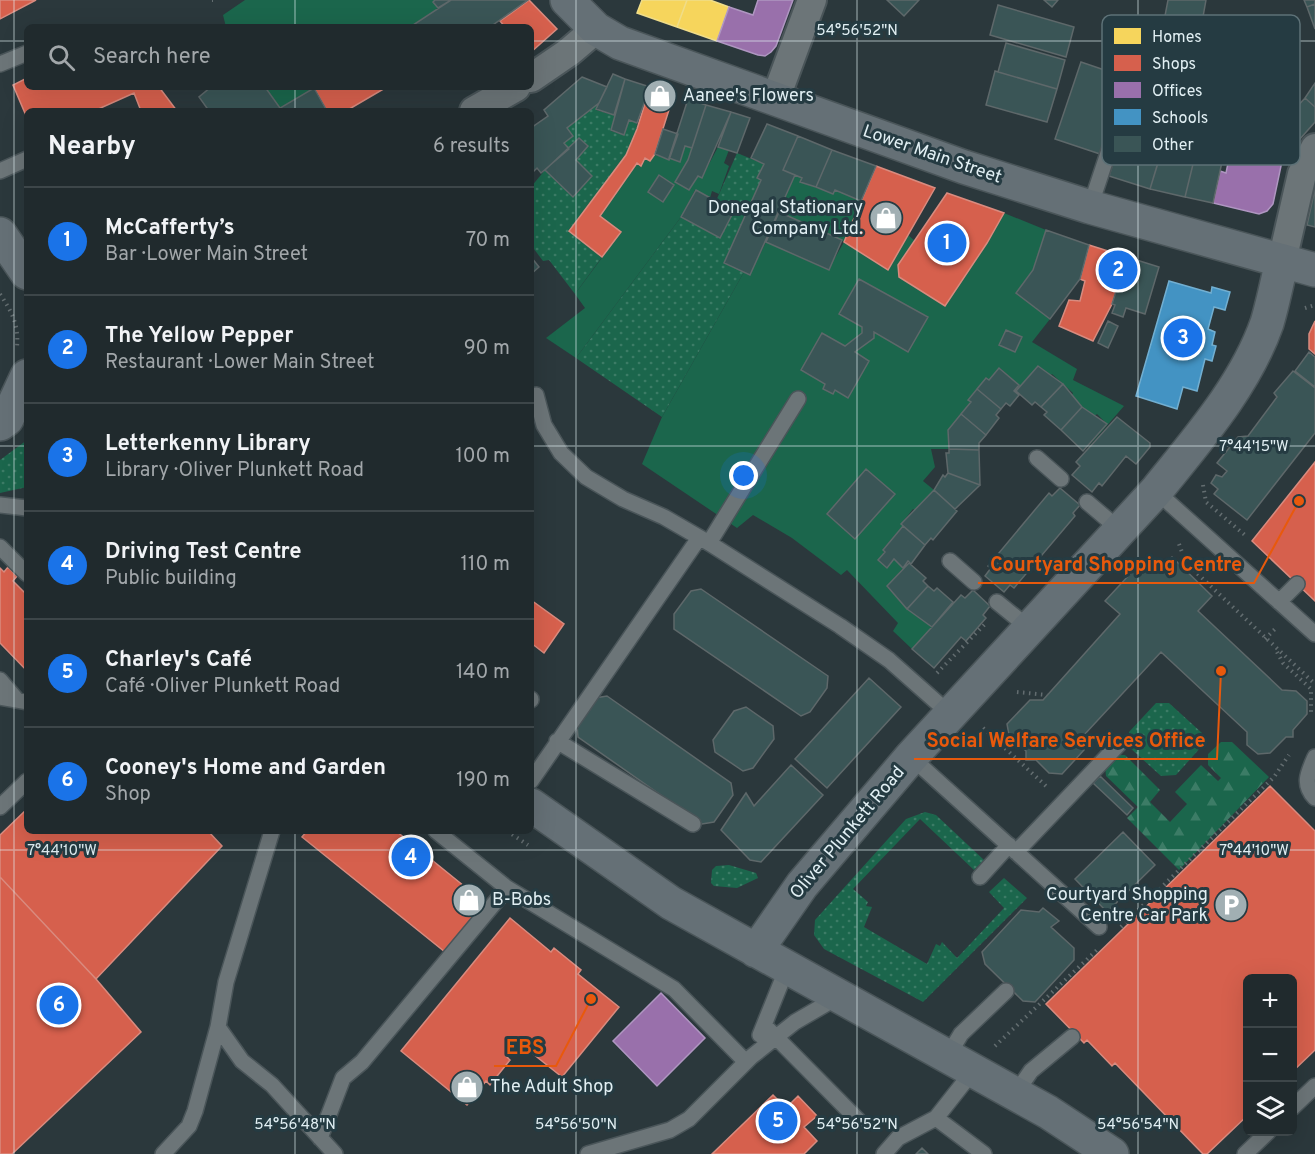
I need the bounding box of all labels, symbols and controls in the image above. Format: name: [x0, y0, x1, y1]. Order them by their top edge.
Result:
legend: [1102, 15, 1300, 165]
text: 54°56'52"N: [816, 22, 898, 41]
search box: [24, 24, 534, 90]
text: Homes: [1152, 28, 1202, 48]
icon: search: [45, 41, 78, 74]
text: Search here: [93, 44, 211, 71]
text: Shops: [1152, 55, 1196, 75]
shop icon: Aanee's Flowers: [642, 78, 678, 114]
text: Offices: [1152, 82, 1203, 102]
place label: Aanee's Flowers: [683, 85, 814, 108]
text: Schools: [1152, 109, 1208, 129]
street label: Lower Main Street: [859, 120, 1005, 190]
text: Nearby: [48, 131, 136, 164]
text: 6 results: [433, 134, 510, 160]
text: Other: [1152, 136, 1194, 156]
place label: Donegal Stationary Company Ltd.: [708, 197, 863, 241]
shop icon: Donegal Stationary Company Ltd.: [868, 200, 904, 236]
text: McCafferty’s: [105, 215, 235, 242]
pin: 1: [928, 220, 966, 266]
text: 1: [64, 228, 72, 254]
text: 70 m: [466, 228, 510, 254]
text: Bar · Lower Main Street: [105, 242, 308, 268]
pin: 2: [1098, 248, 1138, 292]
pin: 3: [1164, 316, 1202, 360]
text: The Yellow Pepper: [105, 323, 293, 350]
text: 2: [61, 336, 74, 362]
text: 90 m: [464, 336, 510, 362]
text: Restaurant · Lower Main Street: [105, 350, 375, 376]
text: Letterkenny Library: [105, 431, 311, 458]
text: 7°44'15"W: [1219, 438, 1289, 457]
text: 3: [62, 444, 74, 470]
text: 100 m: [455, 444, 510, 470]
text: Library · Oliver Plunkett Road: [105, 458, 364, 484]
your location: [729, 461, 758, 490]
text: Driving Test Centre: [105, 539, 301, 566]
callout: Courtyard Shopping Centre: [978, 545, 1254, 583]
text: 4: [61, 552, 74, 578]
text: 110 m: [461, 552, 510, 578]
text: Courtyard Shopping Centre: [990, 553, 1242, 579]
text: Public building: [105, 566, 237, 592]
text: Charley's Café: [105, 647, 252, 674]
text: 5: [61, 660, 74, 686]
text: 140 m: [456, 660, 510, 686]
text: Café · Oliver Plunkett Road: [105, 674, 340, 700]
callout: Social Welfare Services Office: [914, 721, 1217, 759]
text: Social Welfare Services Office: [926, 729, 1206, 755]
text: Cooney's Home and Garden: [105, 755, 386, 782]
street label: Oliver Plunkett Road: [786, 762, 910, 904]
text: 6: [61, 768, 74, 794]
text: 190 m: [456, 768, 510, 794]
text: Shop: [105, 782, 151, 808]
pin: 4: [392, 834, 430, 880]
text: 7°44'10"W: [27, 842, 97, 861]
text: 7°44'10"W: [1219, 842, 1289, 861]
shop icon: B-Bobs: [451, 882, 487, 918]
place label: Courtyard Shopping Centre Car Park: [1046, 884, 1208, 928]
parking icon: Courtyard Shopping Centre Car Park: [1213, 887, 1249, 923]
place label: B-Bobs: [492, 889, 551, 912]
map controls: [1243, 974, 1297, 1136]
button: +: [1243, 974, 1297, 1028]
pin: 6: [40, 982, 78, 1028]
callout: EBS: [494, 1028, 556, 1066]
button: −: [1243, 1028, 1297, 1082]
text: EBS: [506, 1036, 544, 1062]
shop icon: The Adult Shop: [449, 1069, 485, 1105]
place label: The Adult Shop: [490, 1076, 613, 1099]
button: layers: [1243, 1082, 1297, 1136]
pin: 5: [758, 1098, 798, 1144]
text: 54°56'48"N: [254, 1116, 336, 1135]
text: 54°56'50"N: [535, 1116, 617, 1135]
text: 54°56'52"N: [816, 1116, 898, 1135]
text: 54°56'54"N: [1097, 1116, 1179, 1135]

